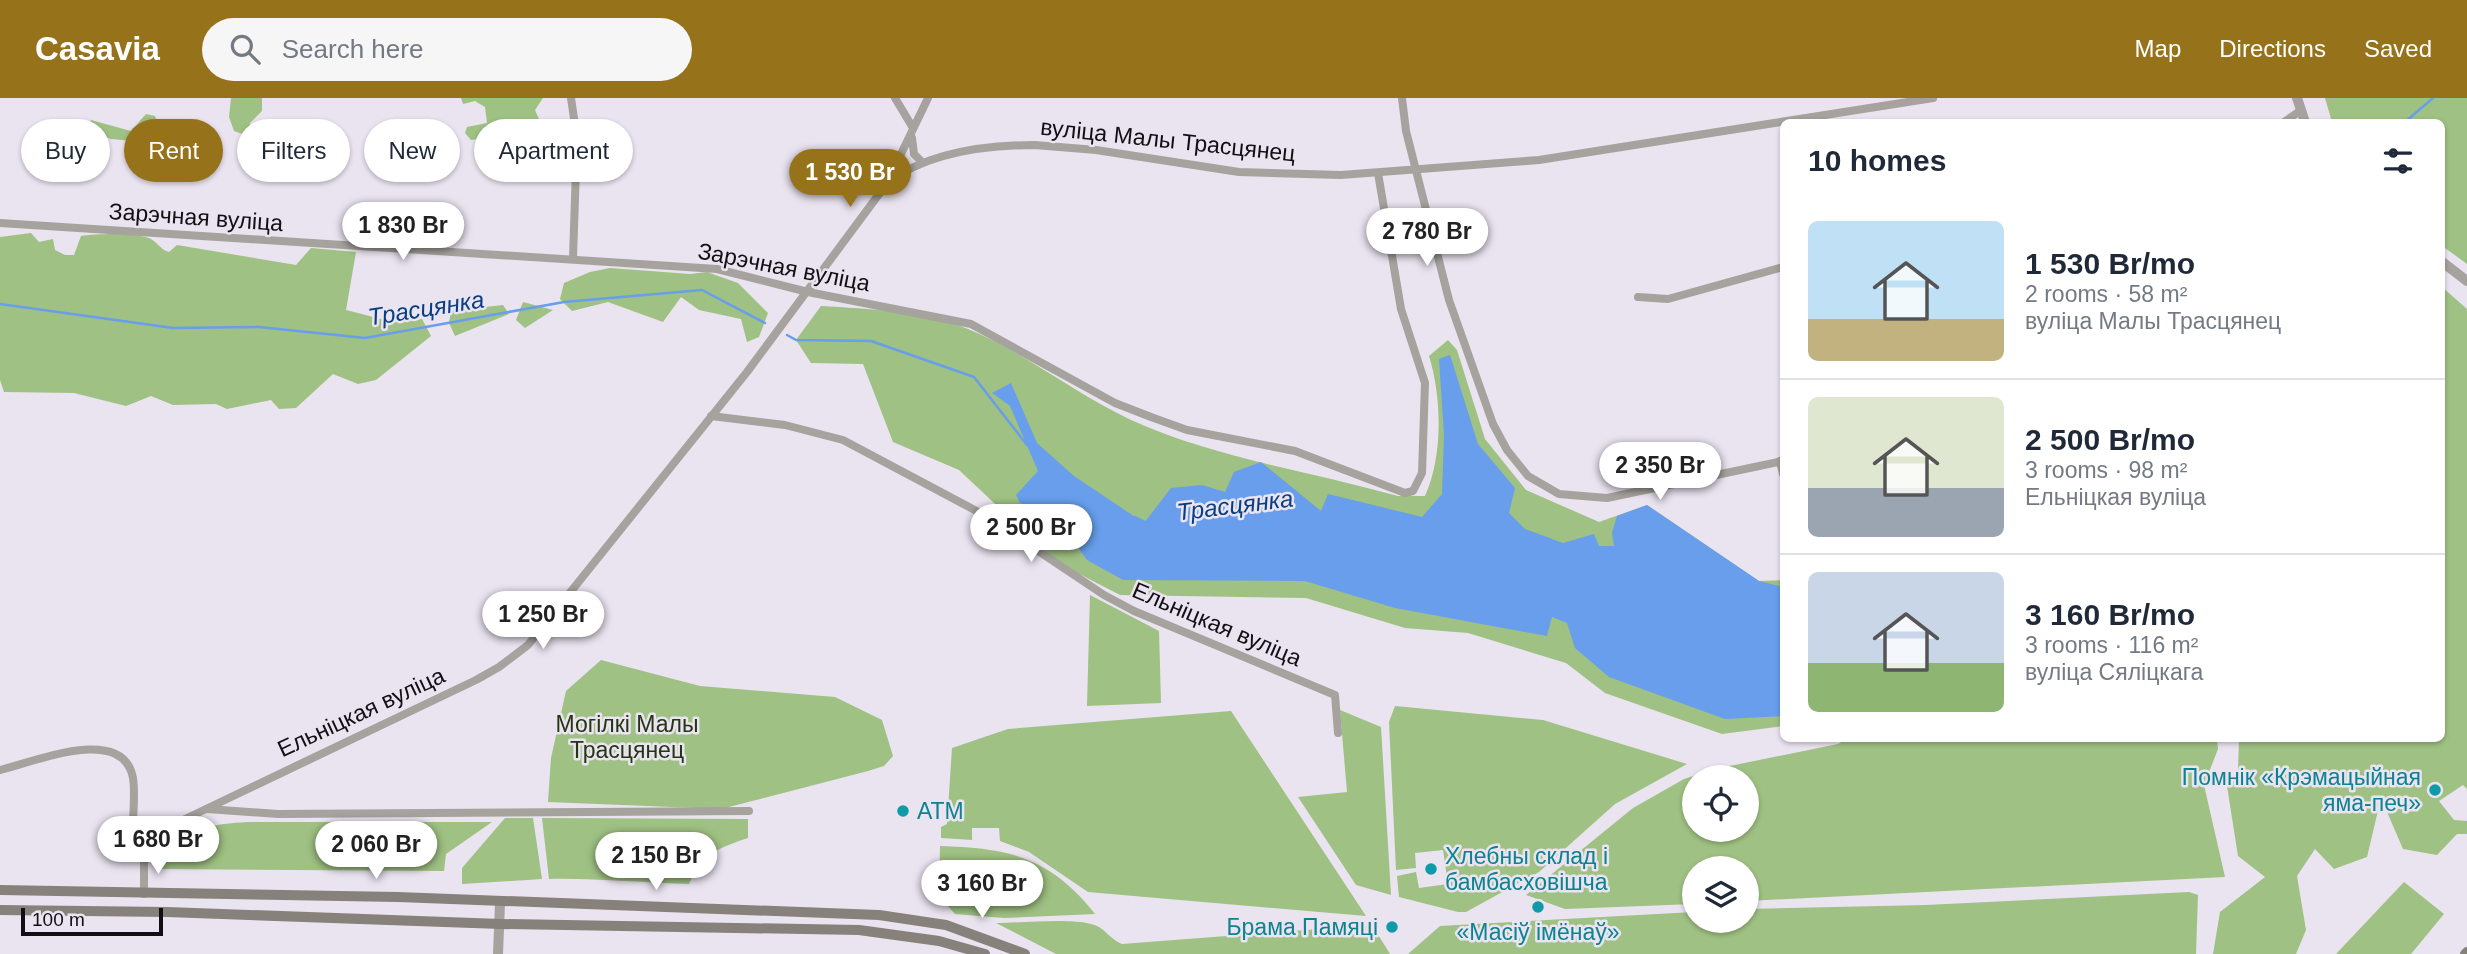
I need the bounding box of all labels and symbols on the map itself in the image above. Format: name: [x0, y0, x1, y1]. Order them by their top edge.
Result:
street label: вуліца Малы Трасцянец: [1039, 114, 1297, 166]
pin: 1 530 Br: [778, 150, 922, 209]
street label: Зарэчная вуліца: [108, 198, 284, 236]
pin: 1 830 Br: [331, 202, 475, 262]
pin: 2 780 Br: [1355, 208, 1499, 268]
street label: Зарэчная вуліца: [696, 238, 872, 296]
water label: Трасцянка: [366, 286, 486, 330]
pin: 2 350 Br: [1588, 442, 1732, 502]
water label: Трасцянка: [1175, 484, 1295, 526]
pin: 2 500 Br: [959, 504, 1103, 564]
street label: Ельніцкая вуліца: [1129, 577, 1306, 671]
pin: 1 250 Br: [471, 592, 615, 651]
street label: Ельніцкая вуліца: [273, 662, 449, 762]
park label: Могілкі Малы Трасцянец: [556, 711, 698, 763]
place label: Помнік «Крэмацыйная яма-печ»: [2182, 764, 2421, 816]
marker: Помнік «Крэмацыйная яма-печ»: [2427, 782, 2443, 798]
place label: АТМ: [917, 798, 964, 824]
marker: АТМ: [895, 803, 911, 819]
pin: 1 680 Br: [86, 816, 230, 876]
pin: 2 060 Br: [304, 822, 448, 881]
pin: 2 150 Br: [584, 832, 728, 892]
place label: Хлебны склад і бамбасховішча: [1445, 843, 1608, 895]
pin: 3 160 Br: [910, 860, 1054, 920]
marker: Хлебны склад і бамбасховішча: [1423, 861, 1439, 877]
marker: «Масіў імёнаў»: [1530, 899, 1546, 915]
scale bar: [21, 905, 163, 937]
place label: Брама Памяці: [1226, 914, 1378, 940]
marker: Брама Памяці: [1384, 919, 1400, 935]
place label: «Масіў імёнаў»: [1457, 919, 1620, 945]

